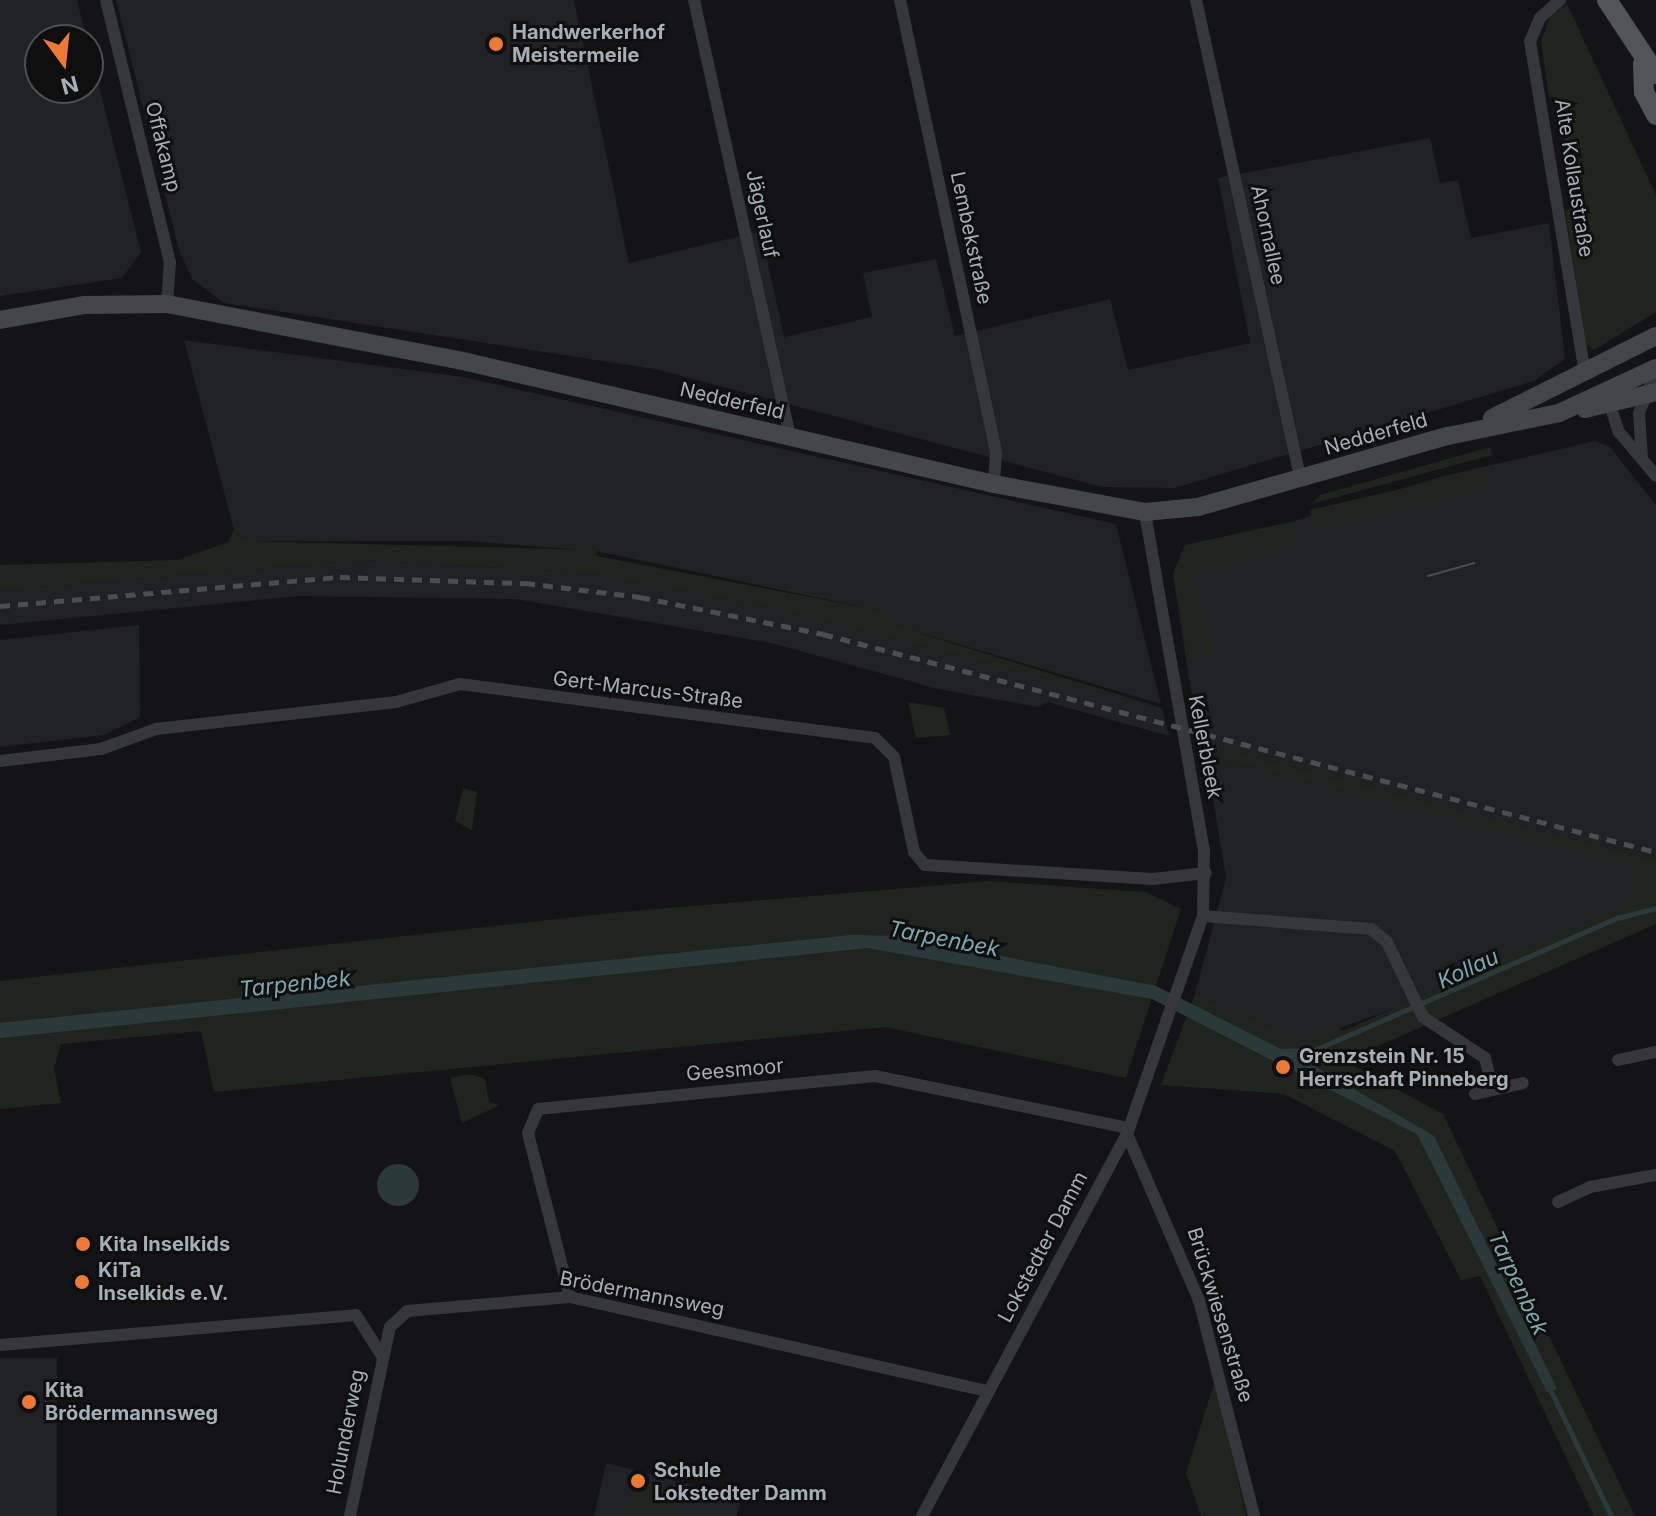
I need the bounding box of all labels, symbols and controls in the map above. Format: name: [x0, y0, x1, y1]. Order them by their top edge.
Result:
place label: Handwerkerhof Meistermeile: [512, 20, 665, 67]
north arrow: [24, 24, 104, 104]
marker: Handwerkerhof Meistermeile: [487, 35, 505, 53]
text: N: [58, 71, 81, 100]
street label: Alte Kollaustraße: [1550, 97, 1598, 259]
street label: Offakamp: [140, 99, 186, 195]
street label: Jägerlauf: [741, 168, 783, 260]
street label: Lembekstraße: [945, 169, 997, 307]
street label: Ahornallee: [1246, 183, 1290, 287]
street label: Nedderfeld: [678, 377, 786, 425]
street label: Nedderfeld: [1322, 408, 1430, 460]
street label: Gert-Marcus-Straße: [552, 666, 744, 714]
street label: Kellerbleek: [1183, 693, 1227, 801]
water label: Tarpenbek: [886, 915, 1002, 963]
water label: Kollau: [1433, 943, 1503, 995]
water label: Tarpenbek: [238, 965, 352, 1003]
place label: Grenzstein Nr. 15 Herrschaft Pinneberg: [1299, 1044, 1509, 1091]
street label: Geesmoor: [685, 1054, 785, 1086]
marker: Grenzstein Nr. 15 Herrschaft Pinneberg: [1274, 1058, 1292, 1076]
street label: Lokstedter Damm: [993, 1168, 1093, 1326]
street label: Brückwiesenstraße: [1182, 1225, 1258, 1405]
water label: Tarpenbek: [1482, 1227, 1554, 1339]
place label: Kita Inselkids: [99, 1232, 230, 1256]
marker: Kita Inselkids: [74, 1235, 92, 1253]
place label: KiTa Inselkids e.V.: [98, 1258, 228, 1305]
street label: Brödermannsweg: [558, 1266, 726, 1322]
marker: KiTa Inselkids e.V.: [73, 1273, 91, 1291]
street label: Holunderweg: [322, 1367, 370, 1497]
place label: Kita Brödermannsweg: [45, 1378, 218, 1425]
marker: Kita Brödermannsweg: [20, 1393, 38, 1411]
place label: Schule Lokstedter Damm: [654, 1458, 827, 1505]
marker: Schule Lokstedter Damm: [629, 1472, 647, 1490]

